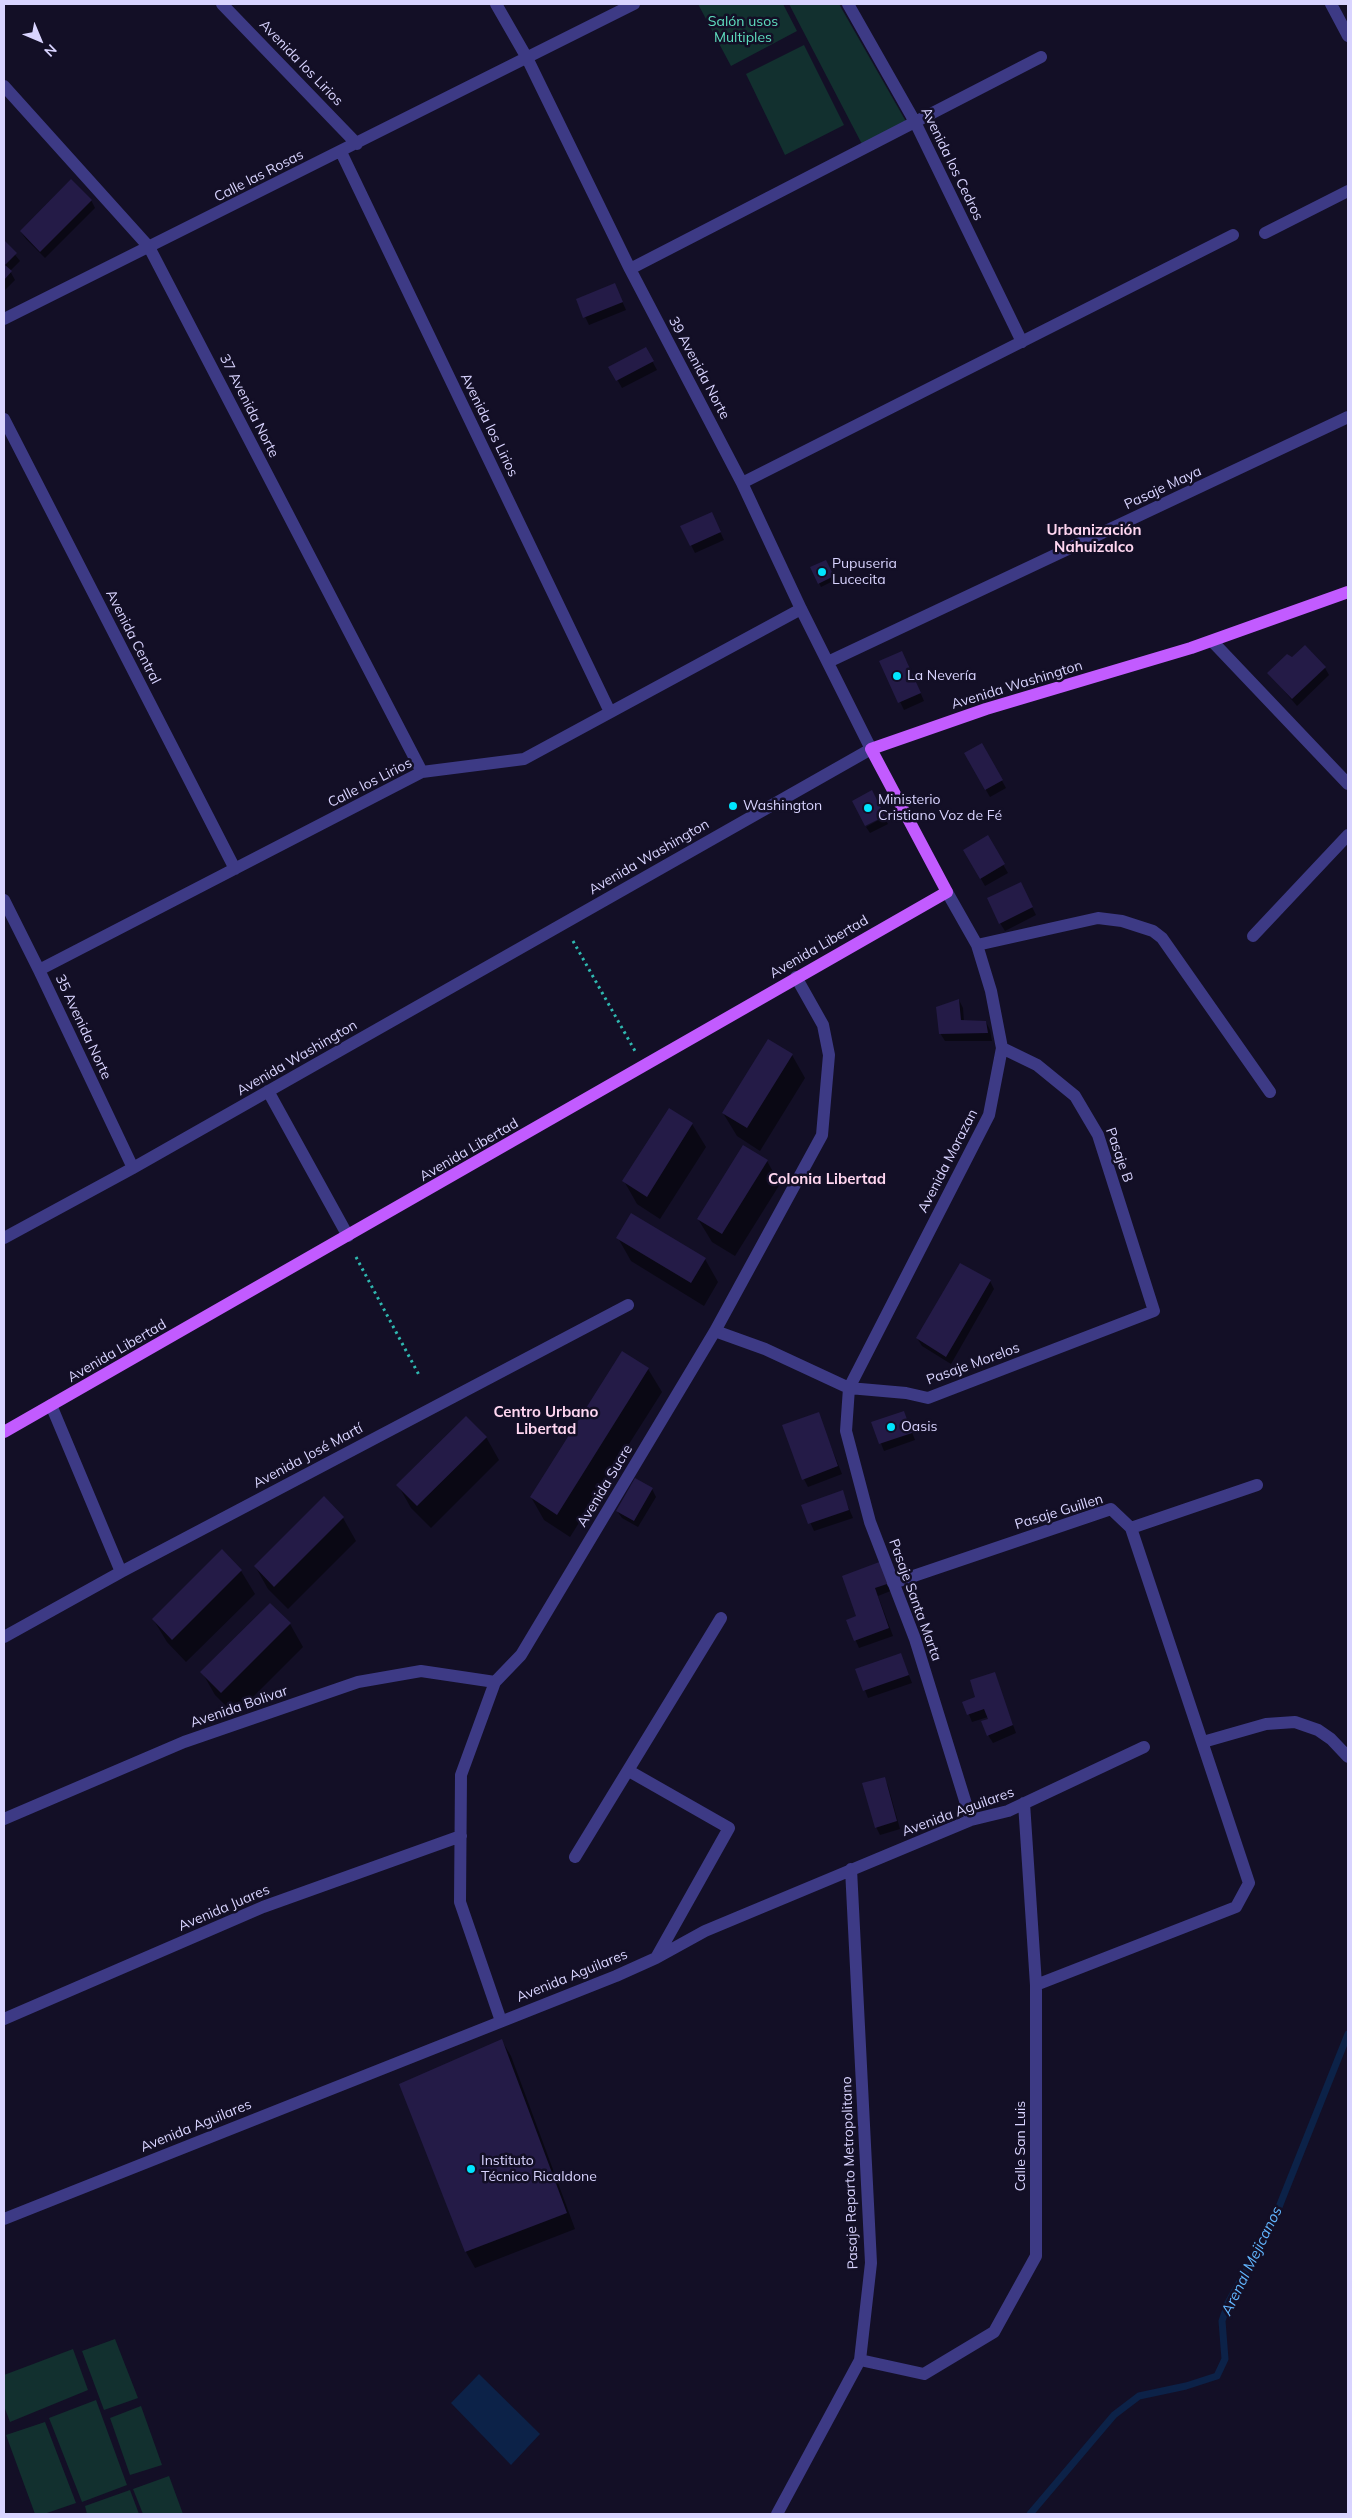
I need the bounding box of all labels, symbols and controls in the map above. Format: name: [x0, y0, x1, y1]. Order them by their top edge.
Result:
park label: Salón usos Multiples: [708, 14, 778, 46]
north arrow: [15, 15, 65, 65]
street label: Avenida los Lirios: [256, 16, 346, 110]
text: N: [41, 40, 61, 61]
street label: Avenida los Cedros: [917, 105, 987, 223]
street label: Calle las Rosas: [212, 146, 306, 206]
street label: 39 Avenida Norte: [665, 314, 733, 422]
street label: 37 Avenida Norte: [216, 352, 282, 460]
street label: Avenida los Lirios: [457, 370, 521, 480]
street label: Pasaje Maya: [1122, 463, 1204, 513]
district label: Urbanización Nahuizalco: [1046, 521, 1142, 556]
place label: Pupuseria Lucecita: [832, 556, 897, 588]
marker: Pupuseria Lucecita: [816, 566, 828, 578]
street label: Avenida Central: [102, 587, 164, 687]
street label: Avenida Washington: [949, 657, 1085, 713]
place label: La Nevería: [907, 668, 976, 684]
marker: La Nevería: [891, 670, 903, 682]
street label: Calle los Lirios: [325, 755, 415, 811]
place label: Ministerio Cristiano Voz de Fé: [878, 792, 1002, 824]
place label: Washington: [743, 798, 822, 814]
marker: Washington: [727, 800, 739, 812]
marker: Ministerio Cristiano Voz de Fé: [862, 802, 874, 814]
street label: Avenida Washington: [586, 816, 712, 898]
street label: Avenida Libertad: [767, 912, 871, 982]
street label: 35 Avenida Norte: [51, 972, 115, 1082]
street label: Avenida Washington: [234, 1017, 360, 1099]
street label: Avenida Morazan: [915, 1106, 981, 1216]
street label: Avenida Libertad: [417, 1115, 521, 1185]
street label: Pasaje B: [1102, 1125, 1136, 1185]
district label: Colonia Libertad: [768, 1170, 886, 1188]
street label: Avenida Libertad: [65, 1316, 169, 1386]
street label: Pasaje Morelos: [924, 1339, 1022, 1389]
district label: Centro Urbano Libertad: [494, 1403, 598, 1438]
place label: Oasis: [901, 1419, 937, 1435]
street label: Avenida José Martí: [250, 1420, 366, 1492]
marker: Oasis: [885, 1421, 897, 1433]
street label: Avenida Sucre: [574, 1442, 636, 1530]
street label: Pasaje Guillen: [1013, 1491, 1105, 1533]
street label: Pasaje Santa Marta: [885, 1537, 945, 1663]
street label: Avenida Bolivar: [188, 1682, 290, 1732]
street label: Avenida Aguilares: [900, 1784, 1016, 1840]
street label: Avenida Juares: [176, 1881, 272, 1935]
street label: Avenida Aguilares: [514, 1946, 630, 2006]
street label: Pasaje Reparto Metropolitano: [838, 2076, 862, 2270]
street label: Avenida Aguilares: [138, 2096, 254, 2156]
street label: Calle San Luis: [1013, 2101, 1029, 2191]
place label: Instituto Técnico Ricaldone: [481, 2153, 597, 2186]
marker: Instituto Técnico Ricaldone: [465, 2163, 477, 2175]
water label: Arenal Mejicanos: [1218, 2204, 1286, 2318]

